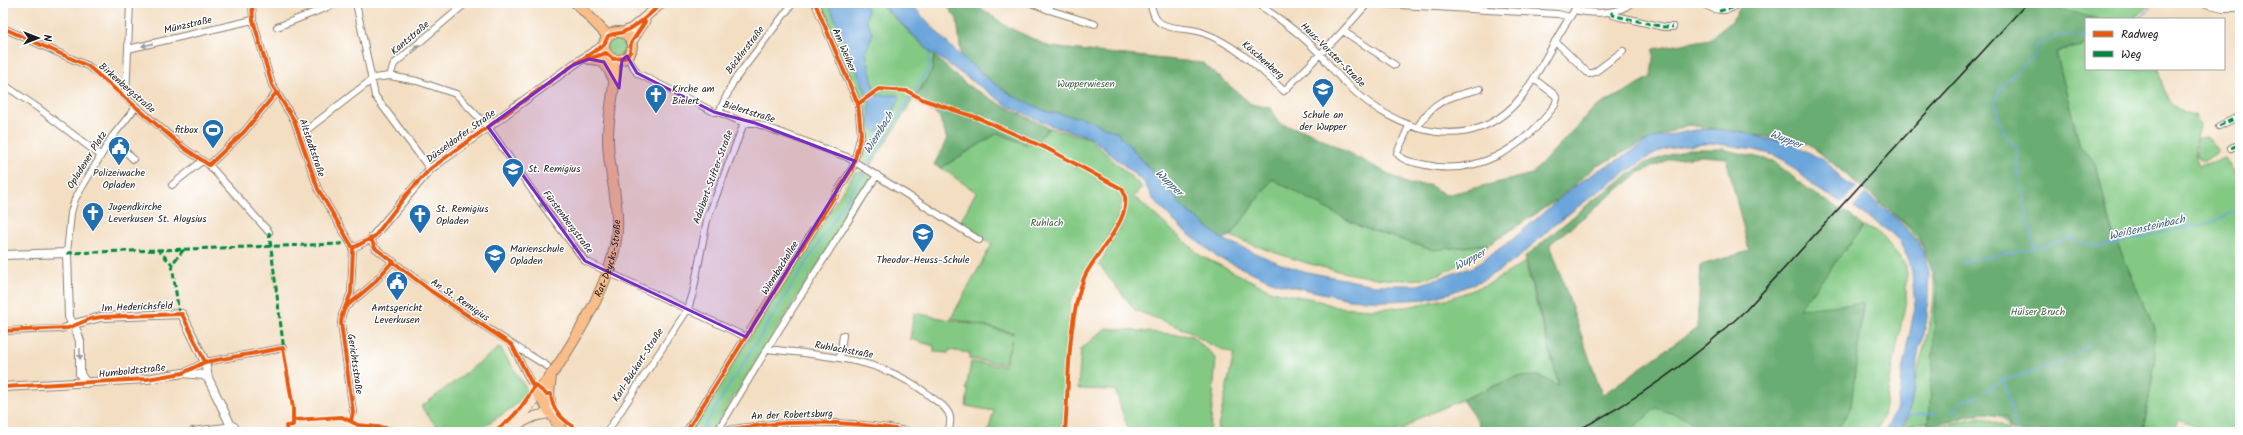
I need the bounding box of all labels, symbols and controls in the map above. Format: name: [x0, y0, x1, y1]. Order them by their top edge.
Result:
street label: Münzstraße: [162, 12, 214, 38]
street label: Kantstraße: [387, 17, 433, 59]
north arrow: [18, 18, 58, 58]
legend: [2085, 18, 2225, 70]
street label: Haus-Vorster-Straße: [1297, 19, 1370, 92]
street label: Böcklerstraße: [722, 22, 769, 77]
text: Radweg: [2121, 25, 2159, 44]
street label: Am Weiher: [828, 26, 861, 75]
text: N: [38, 35, 56, 42]
street label: Köschenberg: [1238, 37, 1288, 83]
one-way arrow: [140, 42, 153, 48]
one-way arrow: [410, 43, 420, 53]
text: Weg: [2121, 45, 2142, 64]
street label: Birkenbergstraße: [95, 59, 159, 118]
park label: Wupperwiesen: [1057, 76, 1115, 92]
school or university icon: Schule an der Wupper: [1310, 76, 1336, 109]
place label: Kirche am Bielert: [672, 81, 715, 109]
church icon: Kirche am Bielert: [643, 82, 669, 115]
street label: Bielertstraße: [721, 96, 778, 128]
street label: Düsseldorfer Straße: [423, 105, 500, 167]
place label: Schule an der Wupper: [1300, 107, 1347, 135]
water label: Wiembach: [859, 108, 900, 158]
sports icon: fitbox: [200, 117, 226, 150]
street label: Altstadtstraße: [295, 117, 330, 180]
place label: fitbox: [175, 122, 199, 138]
water label: Wupper: [1767, 125, 1807, 155]
street label: Opladener Platz: [63, 127, 111, 192]
street label: Adalbert-Stifter-Straße: [689, 127, 738, 226]
public building icon: Polizeiwache Opladen: [106, 134, 132, 167]
school or university icon: St. Remigius: [500, 156, 526, 189]
place label: St. Remigius: [528, 161, 581, 177]
place label: Polizeiwache Opladen: [93, 165, 145, 193]
water label: Wupper: [1151, 165, 1189, 203]
street label: Fürstenbergstraße: [539, 187, 597, 257]
place label: Jugendkirche Leverkusen St. Aloysius: [108, 199, 207, 227]
church icon: Jugendkirche Leverkusen St. Aloysius: [80, 200, 106, 233]
place label: St. Remigius Opladen: [436, 201, 489, 229]
one-way arrow: [539, 201, 547, 212]
church icon: St. Remigius Opladen: [407, 202, 433, 235]
water label: Weißensteinbach: [2107, 210, 2188, 245]
park label: Ruhlach: [1031, 215, 1063, 231]
street label: Rat-Deycks-Straße: [590, 219, 625, 300]
school or university icon: Theodor-Heuss-Schule: [910, 221, 936, 254]
street label: Wiembachallee: [757, 237, 803, 298]
place label: Marienschule Opladen: [510, 241, 564, 269]
school or university icon: Marienschule Opladen: [482, 242, 508, 275]
one-way arrow: [570, 243, 579, 254]
water label: Wupper: [1451, 243, 1491, 276]
place label: Theodor-Heuss-Schule: [876, 252, 970, 268]
public building icon: Amtsgericht Leverkusen: [384, 269, 410, 302]
street label: An St. Remigius: [427, 274, 493, 326]
street label: Im Hederichsfeld: [101, 298, 174, 316]
place label: Amtsgericht Leverkusen: [372, 300, 423, 328]
park label: Hülser Bruch: [2011, 304, 2065, 320]
street label: Karl-Bückart-Straße: [608, 324, 668, 405]
street label: Gerichtsstraße: [343, 333, 367, 396]
street label: Ruhlachstraße: [813, 337, 875, 363]
one-way arrow: [77, 348, 83, 361]
street label: Humboldtstraße: [98, 359, 167, 382]
street label: An der Robertsburg: [751, 406, 833, 424]

